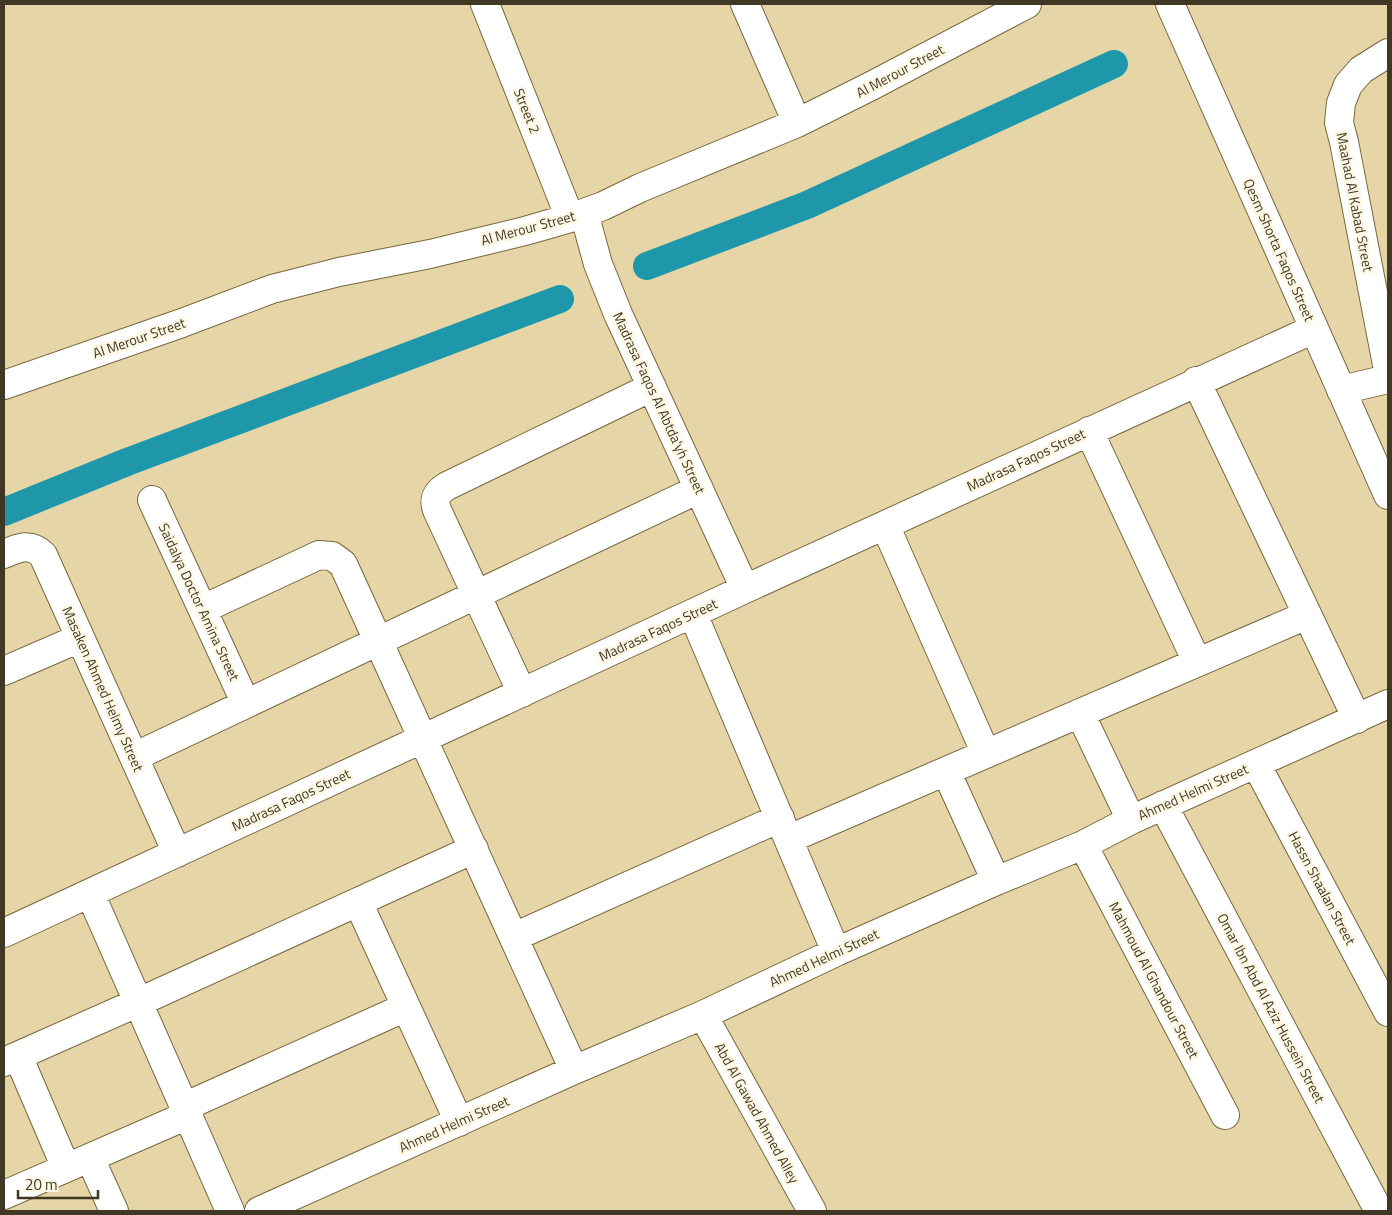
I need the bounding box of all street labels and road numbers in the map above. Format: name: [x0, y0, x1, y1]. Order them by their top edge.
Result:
street label: Al Merour Street: [852, 38, 948, 103]
street label: Street 2: [509, 85, 546, 137]
street label: Maahad Al Kabad Street: [1332, 130, 1379, 273]
street label: Qesm Shorta Faqos Street: [1238, 175, 1320, 325]
street label: Al Merour Street: [478, 205, 577, 250]
street label: Madrasa Faqos Al Abtda'yh Street: [608, 308, 711, 497]
street label: Al Merour Street: [90, 312, 188, 363]
street label: Madrasa Faqos Street: [963, 423, 1089, 496]
street label: Saidalya Doctor Amina Street: [154, 520, 245, 684]
street label: Madrasa Faqos Street: [595, 593, 721, 666]
street label: Masaken Ahmed Helmy Street: [57, 603, 149, 775]
street label: Ahmed Helmi Street: [1134, 758, 1251, 825]
street label: Madrasa Faqos Street: [228, 763, 354, 836]
street label: Hassn Shaalan Street: [1284, 827, 1361, 948]
street label: Mahmoud Al Ghandour Street: [1104, 898, 1205, 1062]
street label: Omar Ibn Abd Al Aziz Hussein Street: [1212, 909, 1331, 1106]
street label: Ahmed Helmi Street: [766, 923, 882, 992]
street label: Abd Al Gawad Ahmed Alley: [710, 1038, 805, 1187]
street label: Ahmed Helmi Street: [395, 1090, 512, 1157]

